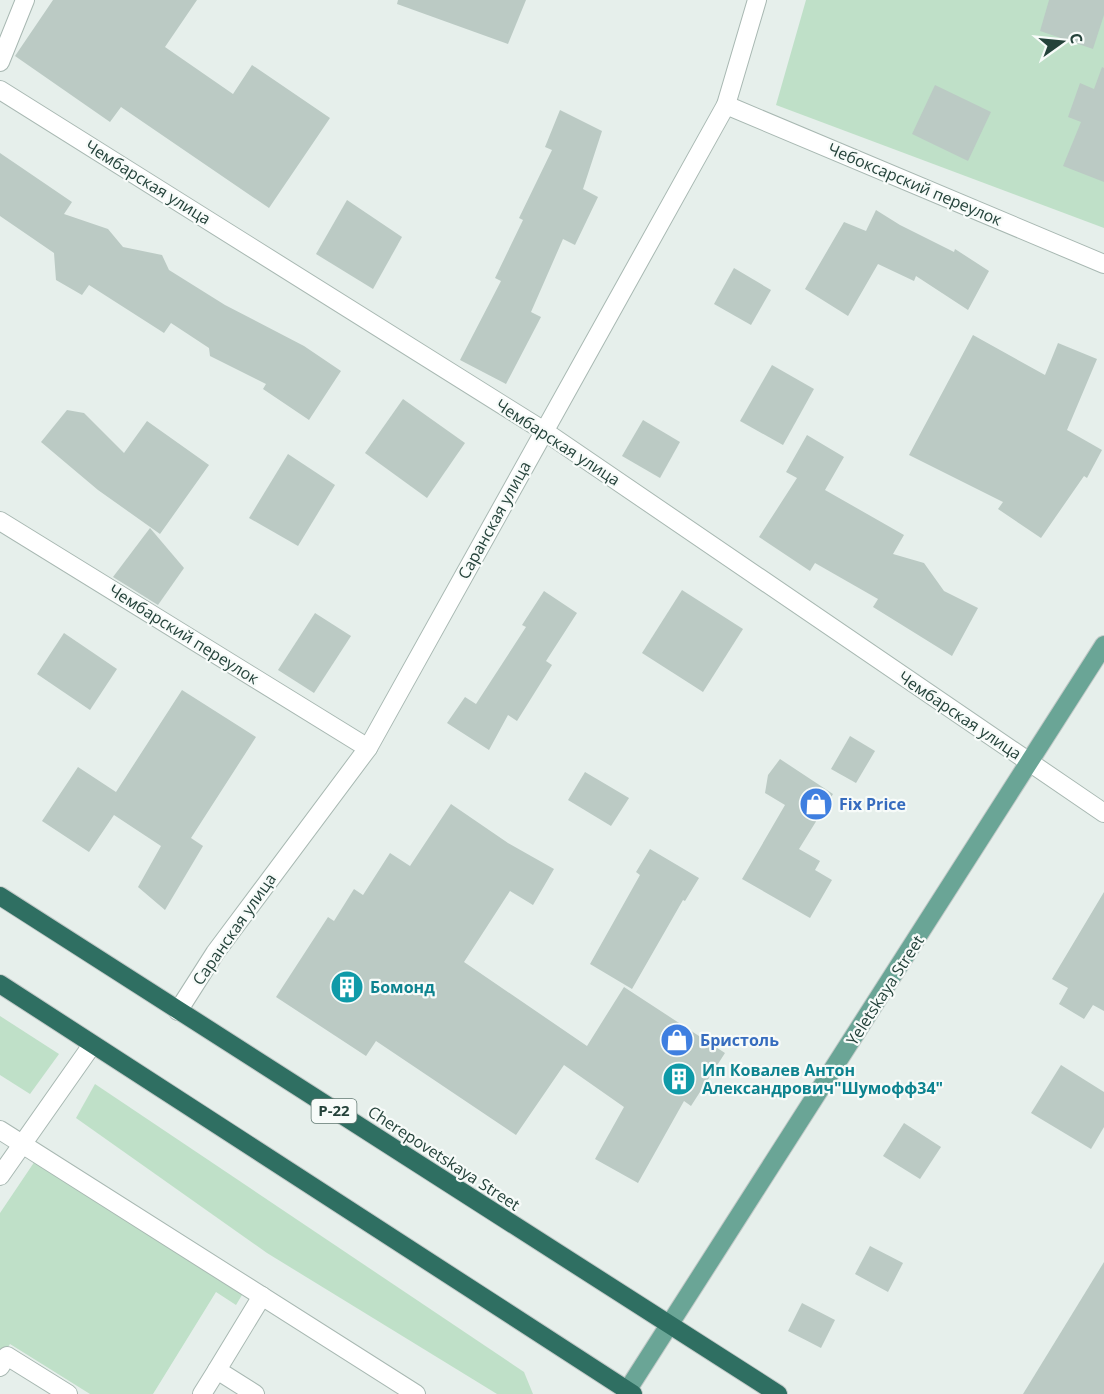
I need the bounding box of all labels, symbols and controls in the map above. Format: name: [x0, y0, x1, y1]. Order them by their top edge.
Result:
north arrow: [1032, 12, 1092, 72]
text: С: [1065, 30, 1088, 46]
street label: Чембарская улица: [81, 134, 215, 230]
street label: Чебоксарский переулок: [825, 137, 1006, 231]
street label: Чембарская улица: [492, 394, 624, 490]
street label: Саранская улица: [452, 457, 536, 583]
street label: Чембарский переулок: [105, 579, 264, 690]
street label: Чембарская улица: [894, 666, 1026, 764]
shop icon: Fix Price: [798, 786, 834, 822]
place label: Fix Price: [839, 793, 906, 815]
street label: Саранская улица: [187, 869, 281, 989]
street label: Yeletskaya Street: [841, 930, 929, 1049]
building icon: Бомонд: [329, 969, 365, 1005]
place label: Бомонд: [370, 976, 435, 998]
shop icon: Бристоль: [659, 1022, 695, 1058]
place label: Бристоль: [700, 1029, 779, 1051]
place label: Ип Ковалев Антон Александрович"Шумофф34": [702, 1059, 943, 1099]
building icon: Ип Ковалев Антон Александрович"Шумофф34": [661, 1061, 697, 1097]
road number: Р-22: [312, 1099, 356, 1123]
street label: Cherepovetskaya Street: [364, 1101, 525, 1216]

